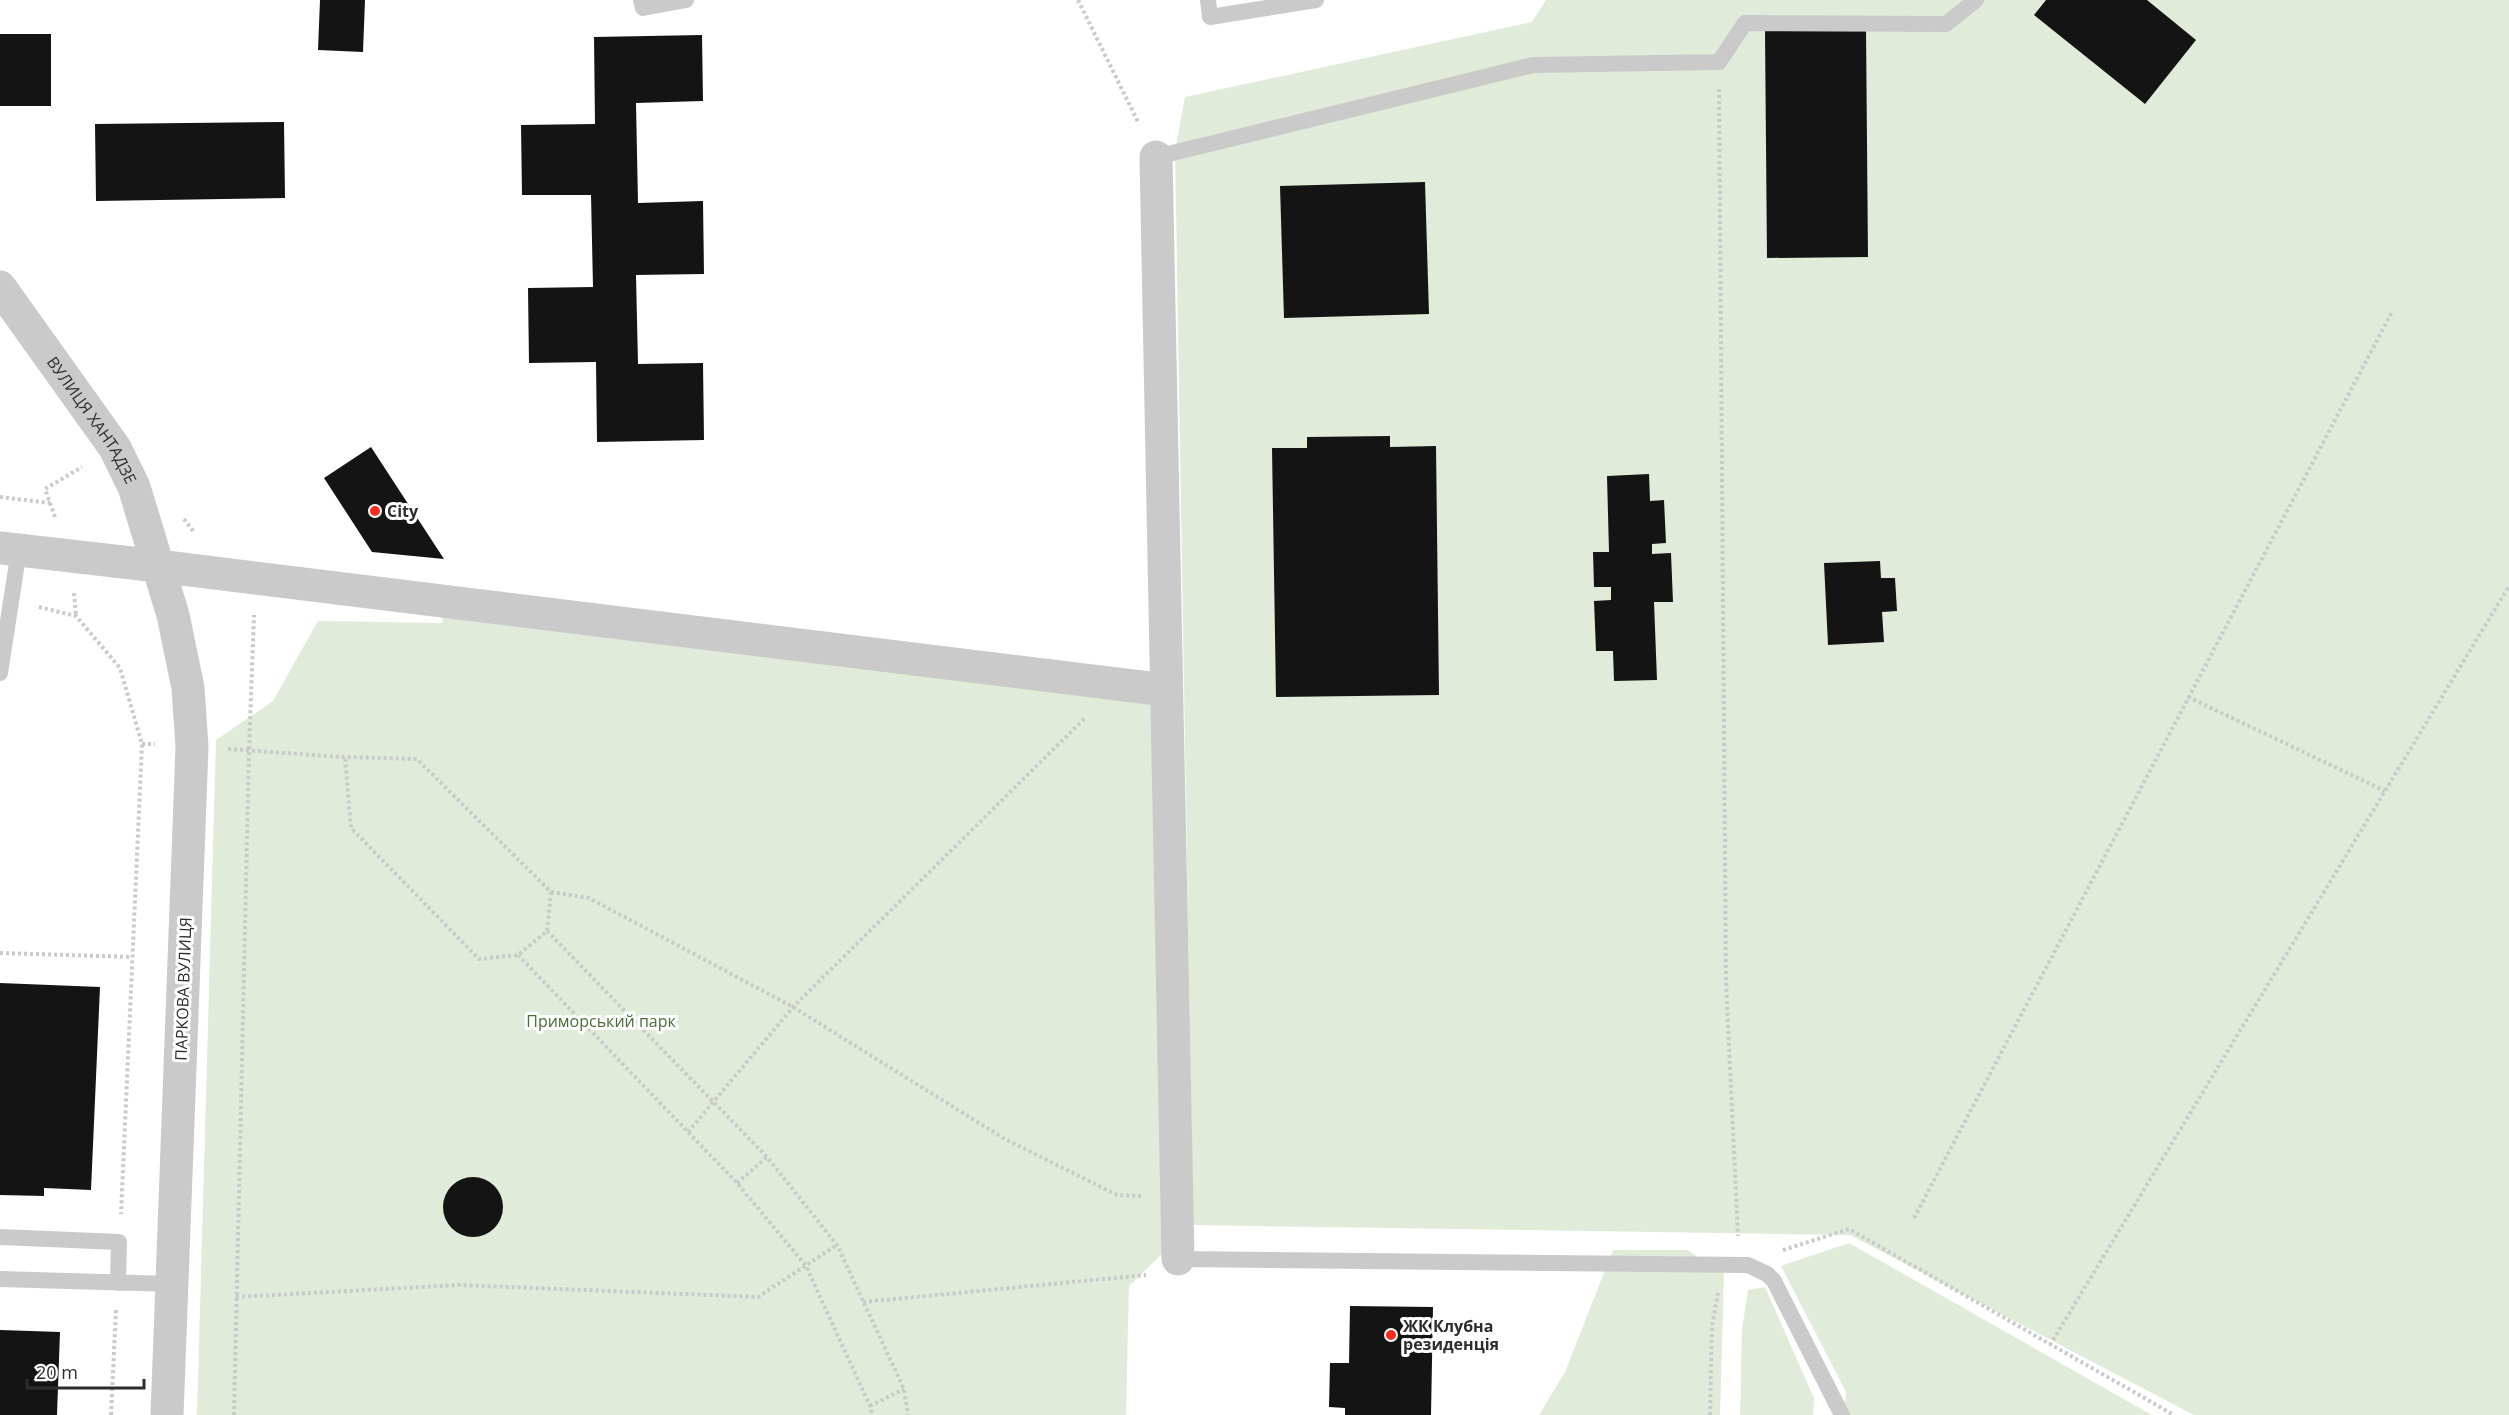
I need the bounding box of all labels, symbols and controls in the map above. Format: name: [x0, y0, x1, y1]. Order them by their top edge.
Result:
street label: ВУЛИЦЯ ХАНТАДЗЕ: [42, 352, 142, 488]
place label: City: [387, 500, 419, 522]
marker: City: [368, 504, 382, 518]
street label: ПАРКОВА ВУЛИЦЯ: [169, 917, 197, 1061]
park label: Приморський парк: [526, 1010, 676, 1032]
place label: ЖК Клубна резиденція: [1403, 1315, 1499, 1355]
marker: ЖК Клубна резиденція: [1384, 1328, 1398, 1342]
scale bar: [27, 1352, 144, 1390]
text: 20 m: [36, 1360, 78, 1384]

